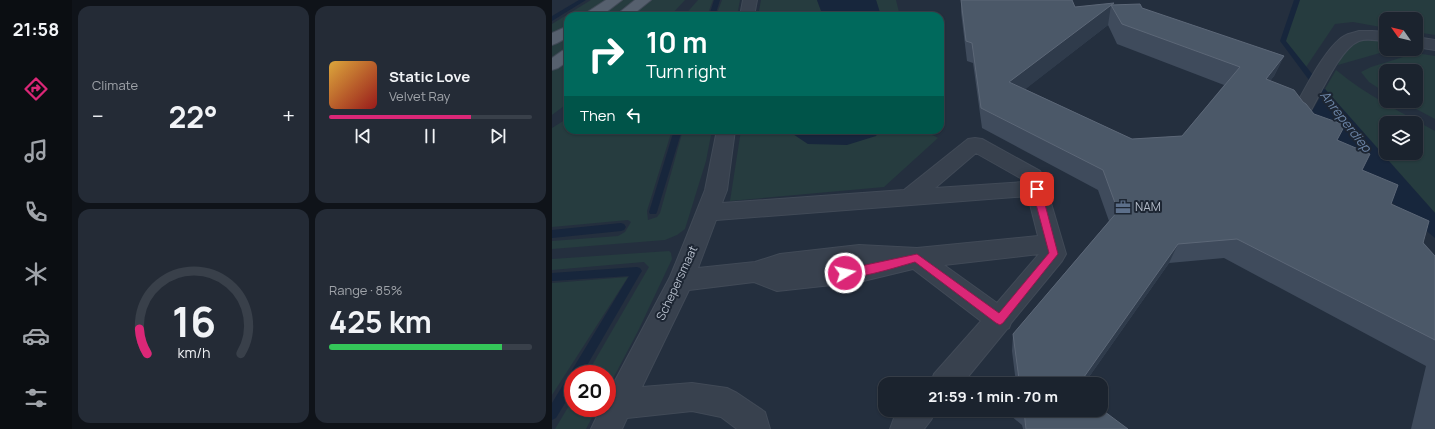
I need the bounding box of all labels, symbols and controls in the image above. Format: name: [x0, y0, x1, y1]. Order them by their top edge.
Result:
north arrow: [1379, 12, 1423, 56]
map controls: [1379, 12, 1423, 160]
text: 21:58: [13, 17, 59, 41]
text: 10 m: [646, 23, 707, 61]
icon: right: [580, 28, 632, 80]
text: Turn right: [646, 59, 727, 83]
button: search: [1379, 64, 1423, 108]
text: Static Love: [389, 66, 470, 87]
icon: directions: [22, 75, 50, 103]
text: Climate: [92, 76, 138, 94]
water label: Anreperdiep: [1316, 86, 1377, 157]
text: Velvet Ray: [389, 87, 450, 105]
text: 22°: [168, 96, 218, 137]
text: −: [92, 101, 104, 131]
text: +: [282, 101, 295, 131]
icon: left: [623, 104, 645, 126]
text: Then: [580, 105, 615, 126]
button: layers: [1379, 116, 1423, 160]
icon: previous: [352, 125, 374, 147]
icon: pause: [419, 125, 441, 147]
icon: next: [487, 125, 509, 147]
icon: music: [22, 137, 50, 165]
pin: [1020, 172, 1054, 206]
icon: arrive: [1026, 178, 1048, 200]
icon: phone: [22, 198, 50, 226]
office icon: NAM: [1114, 198, 1132, 216]
place label: NAM: [1135, 198, 1161, 215]
street label: Schepersmaat: [652, 242, 701, 323]
position arrow: [824, 252, 866, 294]
icon: climate: [22, 260, 50, 288]
text: Range · 85%: [329, 281, 402, 299]
text: 16: [171, 293, 216, 349]
text: 425 km: [329, 301, 432, 342]
icon: car: [22, 322, 50, 350]
text: km/h: [177, 342, 210, 361]
speed limit sign: 20: [564, 365, 616, 417]
icon: filters: [22, 384, 50, 412]
text: 21:59 · 1 min · 70 m: [928, 386, 1058, 407]

